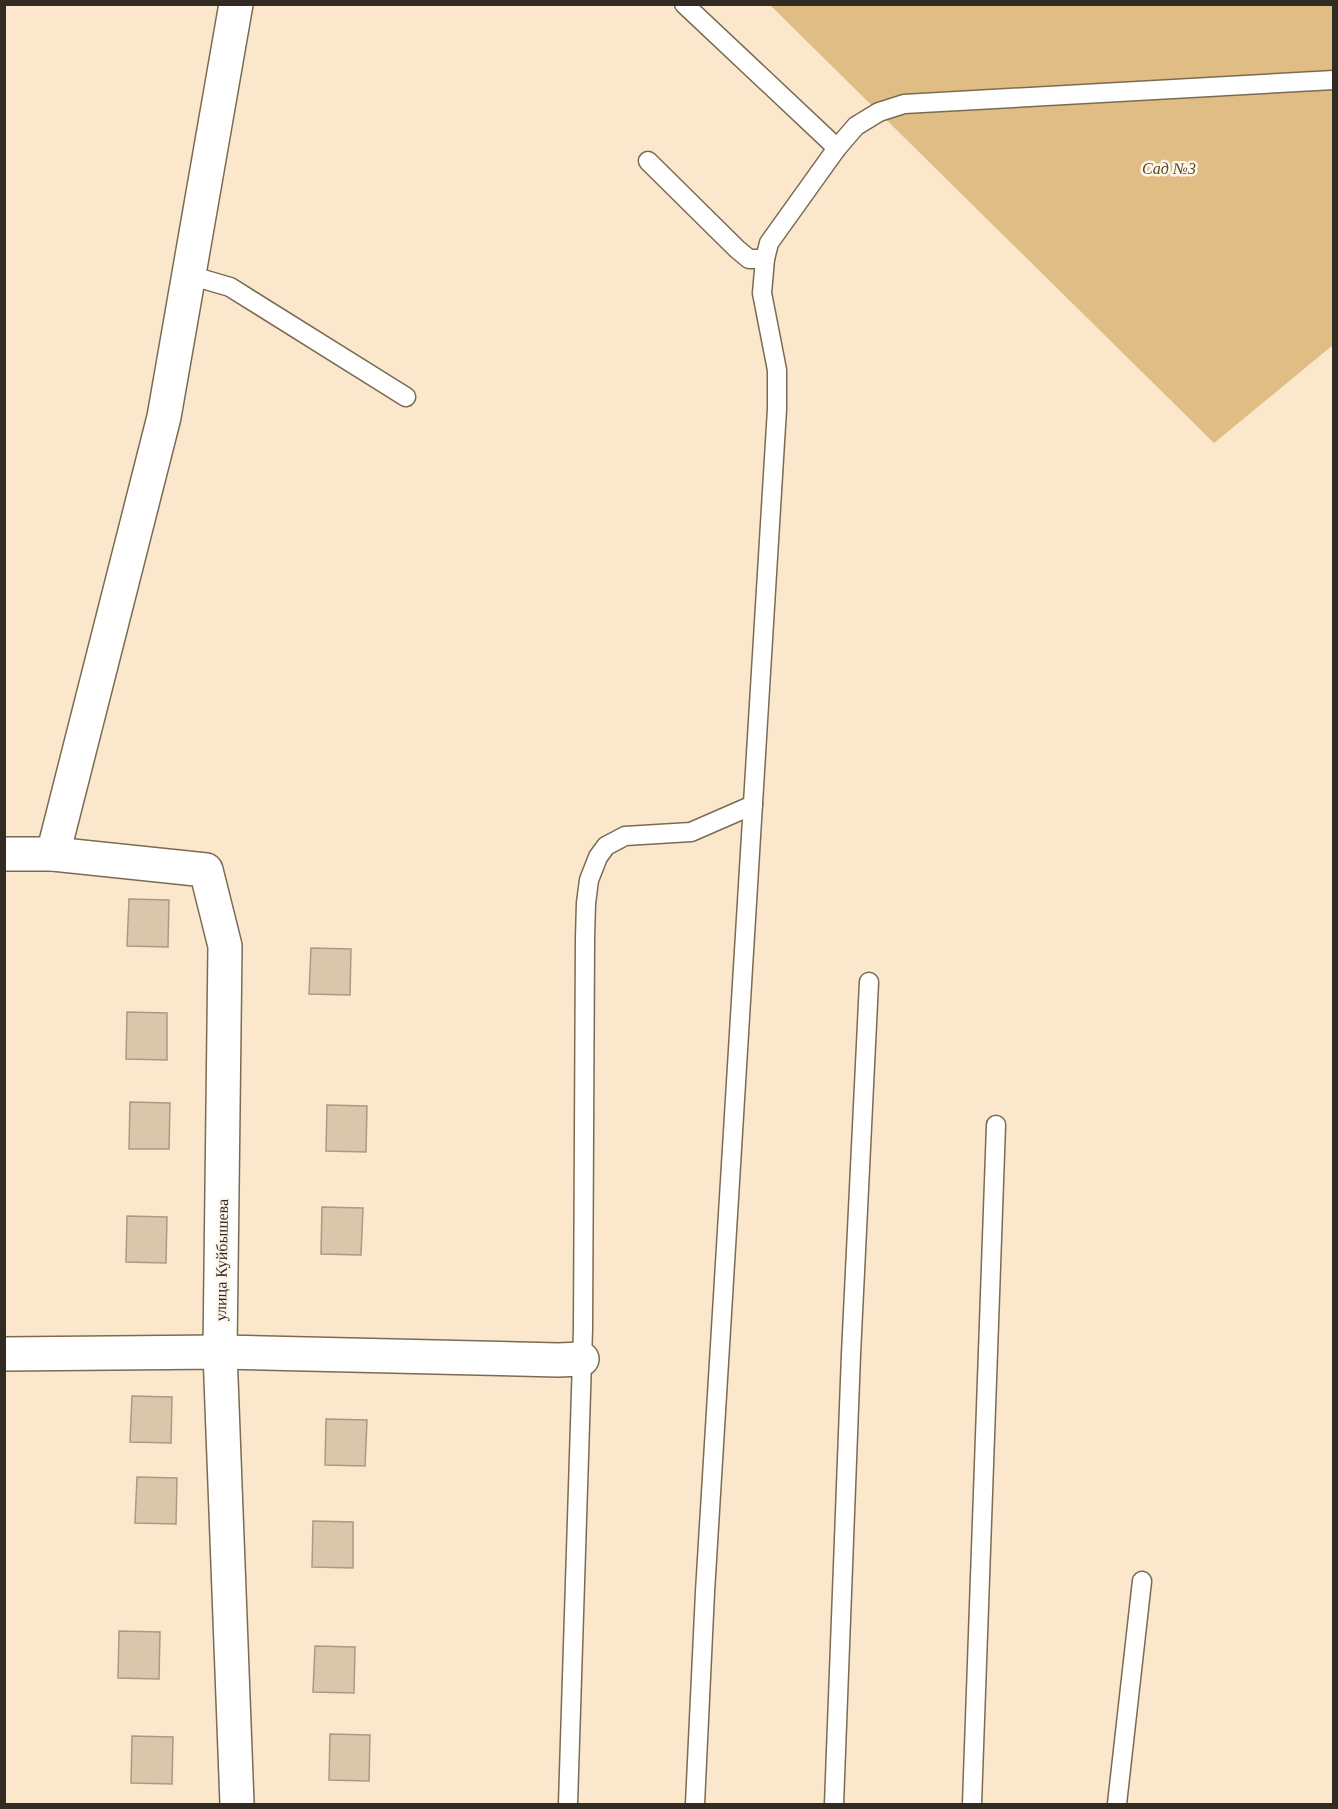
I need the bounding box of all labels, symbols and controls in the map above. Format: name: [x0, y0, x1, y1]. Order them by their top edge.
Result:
park label: Сад №3: [1142, 160, 1196, 177]
street label: улица Куйбышева: [212, 1199, 232, 1321]

